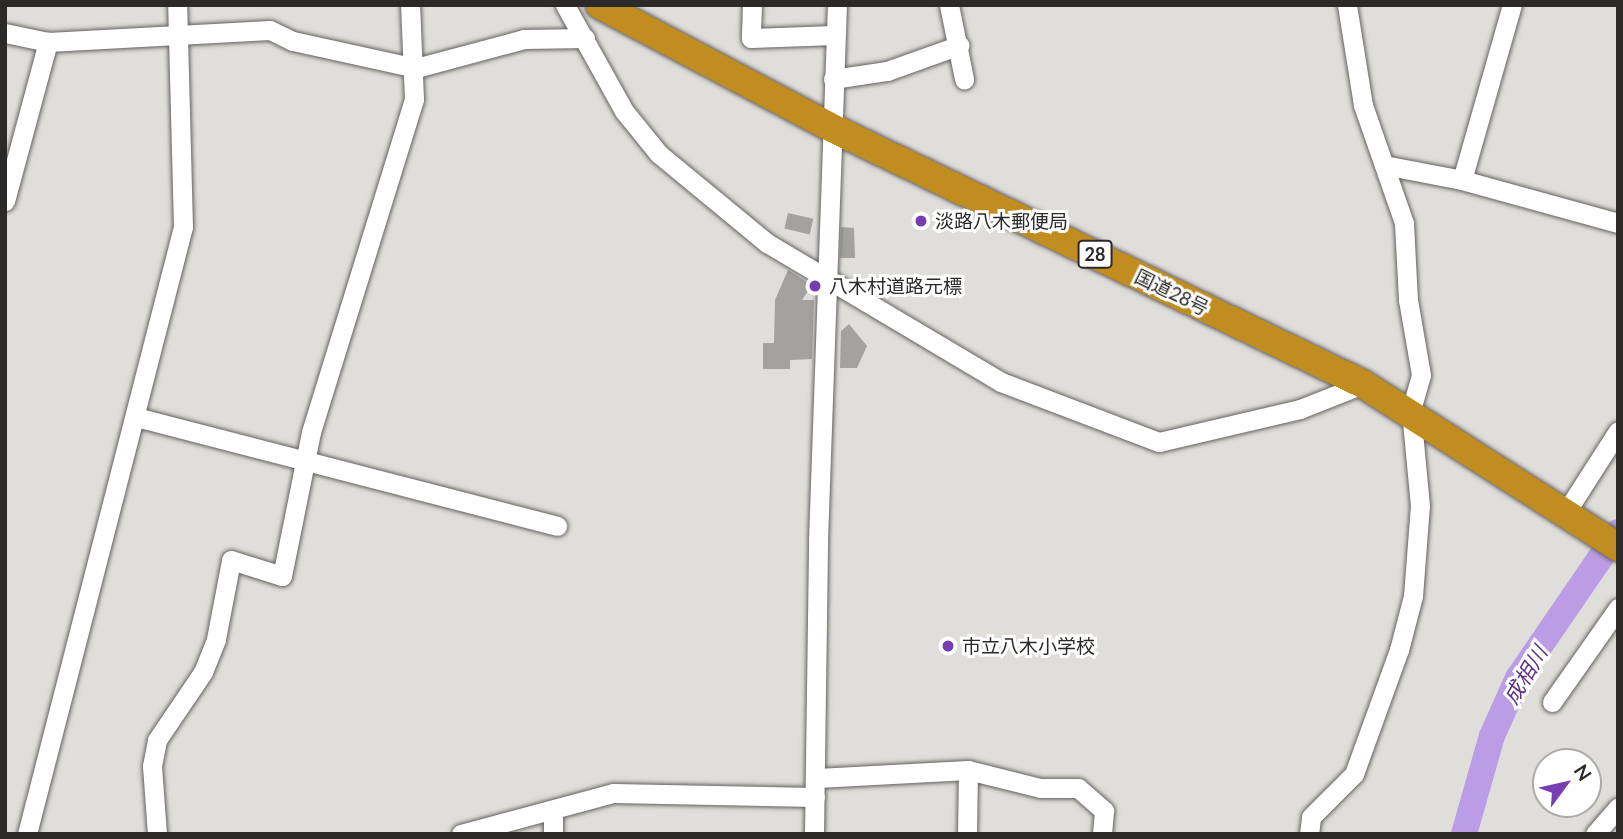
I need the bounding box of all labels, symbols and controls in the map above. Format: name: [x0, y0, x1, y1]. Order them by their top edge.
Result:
place label: 淡路八木郵便局: [935, 210, 1068, 232]
marker: 淡路八木郵便局: [913, 213, 929, 229]
road number: 28: [1078, 240, 1112, 268]
street label: 国道28号: [1131, 264, 1213, 320]
place label: 八木村道路元標: [829, 275, 962, 297]
marker: 八木村道路元標: [807, 278, 823, 294]
place label: 市立八木小学校: [962, 635, 1095, 657]
marker: 市立八木小学校: [940, 638, 956, 654]
water label: 成相川: [1498, 642, 1552, 708]
north arrow: [1532, 748, 1602, 818]
text: N: [1570, 760, 1597, 785]

